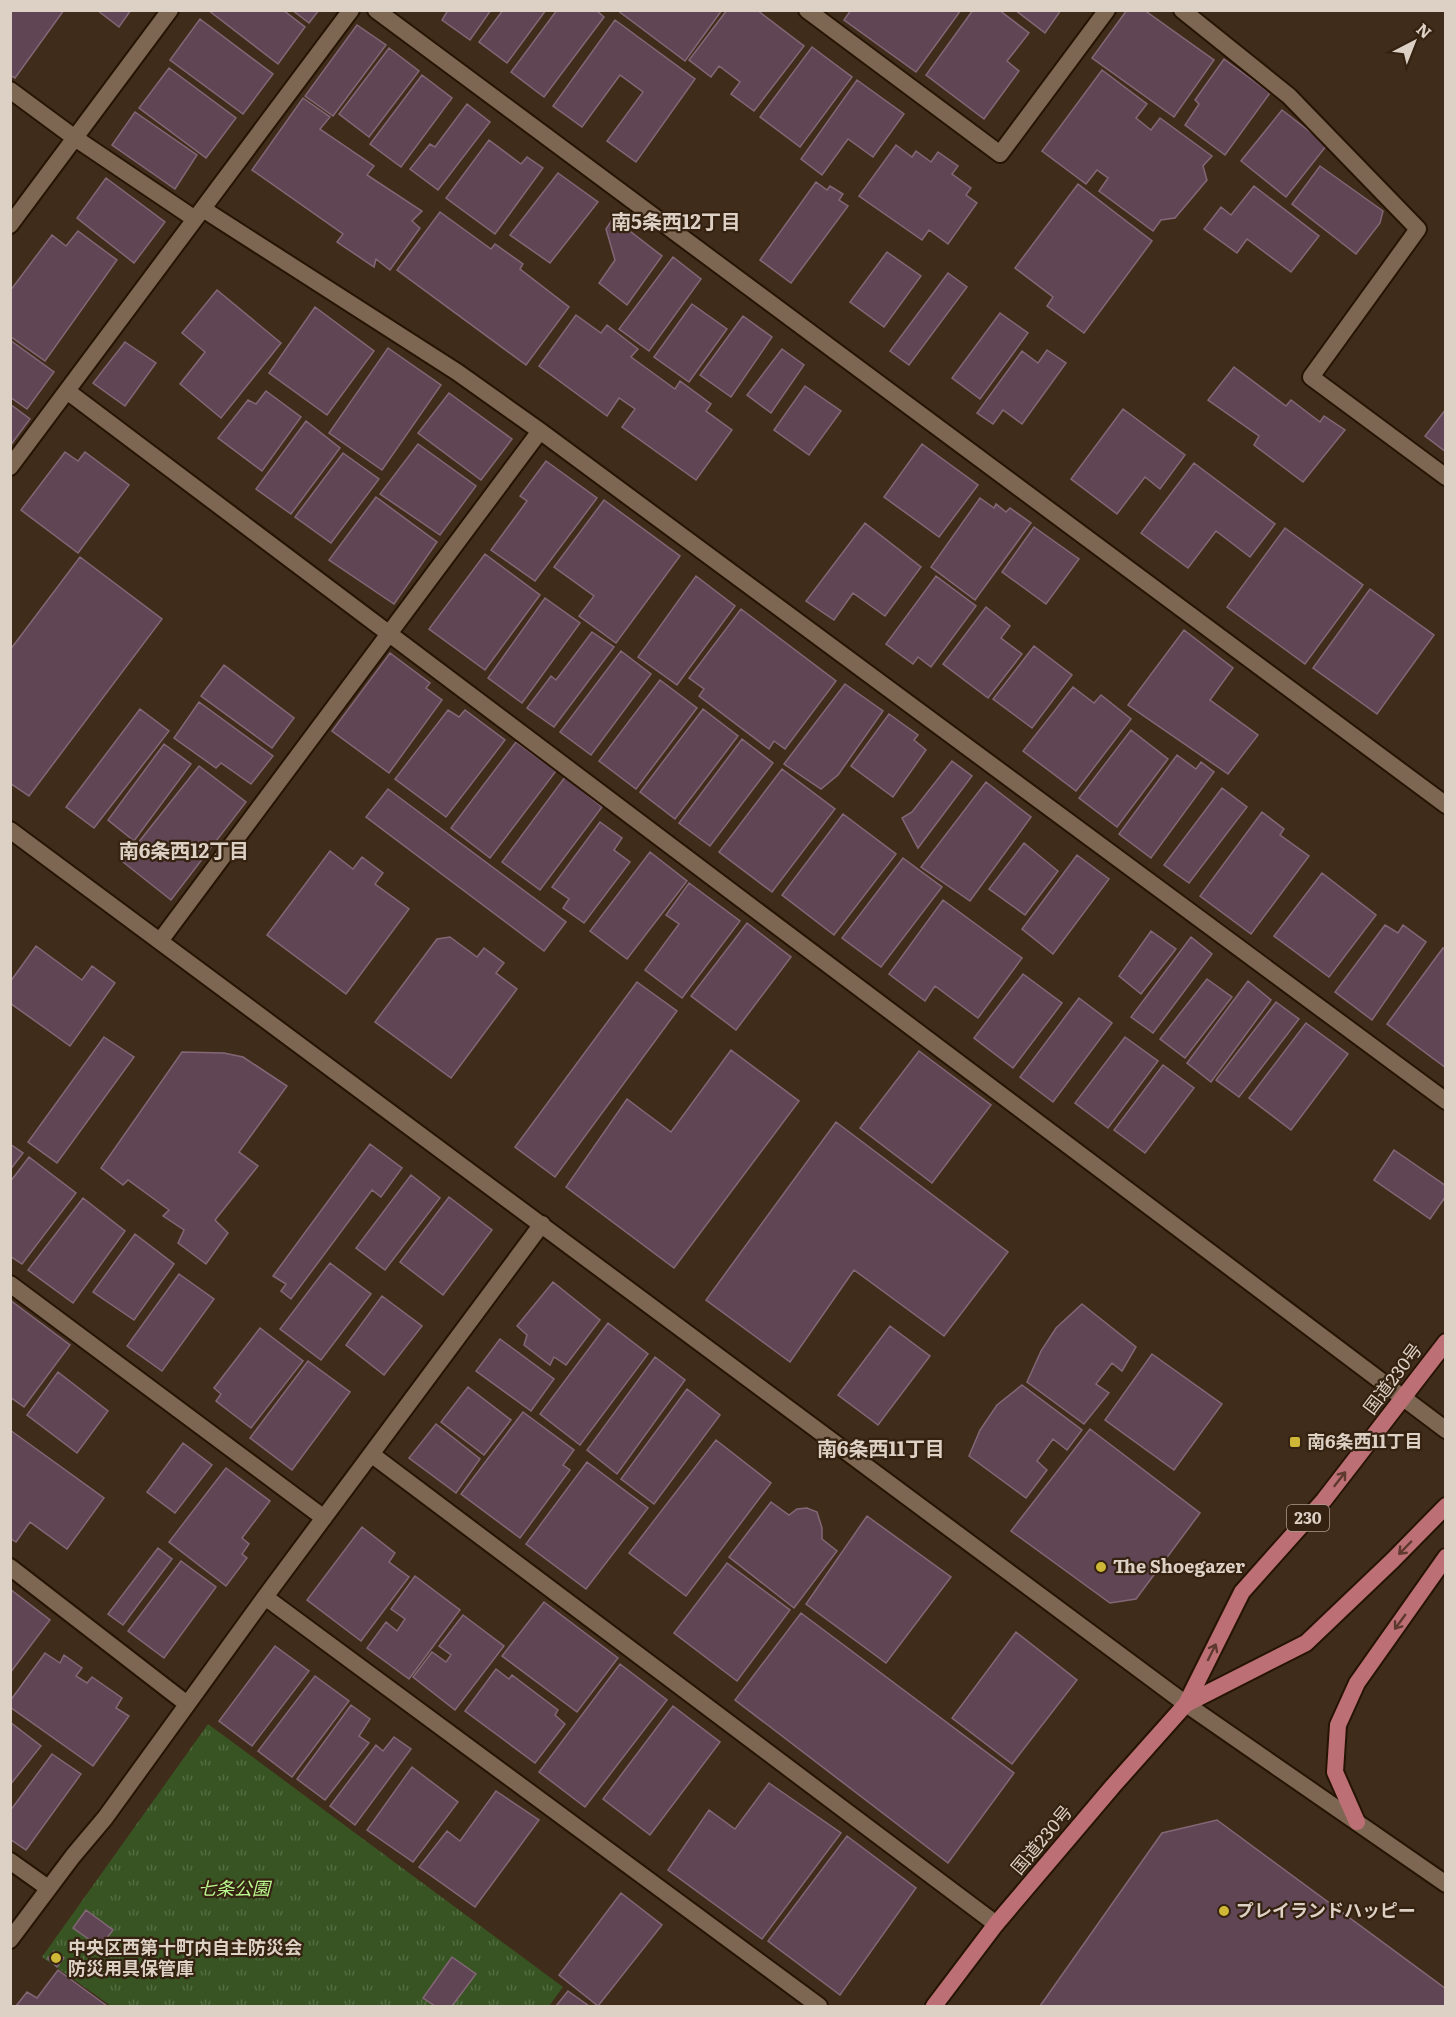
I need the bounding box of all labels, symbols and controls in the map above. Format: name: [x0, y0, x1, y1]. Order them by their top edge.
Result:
north arrow: [1384, 12, 1444, 72]
text: N: [1412, 17, 1438, 44]
district label: 南5条西12丁目: [611, 205, 741, 235]
district label: 南6条西12丁目: [119, 834, 249, 864]
street label: 国道230号: [1356, 1337, 1428, 1419]
place label: 南6条西11丁目: [1307, 1427, 1422, 1454]
district label: 南6条西11丁目: [817, 1432, 945, 1462]
marker: 南6条西11丁目: [1288, 1435, 1302, 1449]
one-way arrow: [1333, 1472, 1346, 1488]
road number: 230: [1287, 1505, 1329, 1531]
one-way arrow: [1397, 1540, 1412, 1555]
place label: The Shoegazer: [1113, 1552, 1245, 1579]
marker: The Shoegazer: [1094, 1560, 1108, 1574]
one-way arrow: [1394, 1614, 1406, 1630]
one-way arrow: [1207, 1643, 1219, 1661]
street label: 国道230号: [1004, 1798, 1078, 1880]
park label: 七条公園: [198, 1874, 273, 1901]
place label: プレイランドハッピー: [1236, 1896, 1416, 1923]
marker: プレイランドハッピー: [1217, 1904, 1231, 1918]
place label: 中央区西第十町内自主防災会 防災用具保管庫: [68, 1933, 302, 1981]
marker: 中央区西第十町内自主防災会 防災用具保管庫: [49, 1951, 63, 1965]

